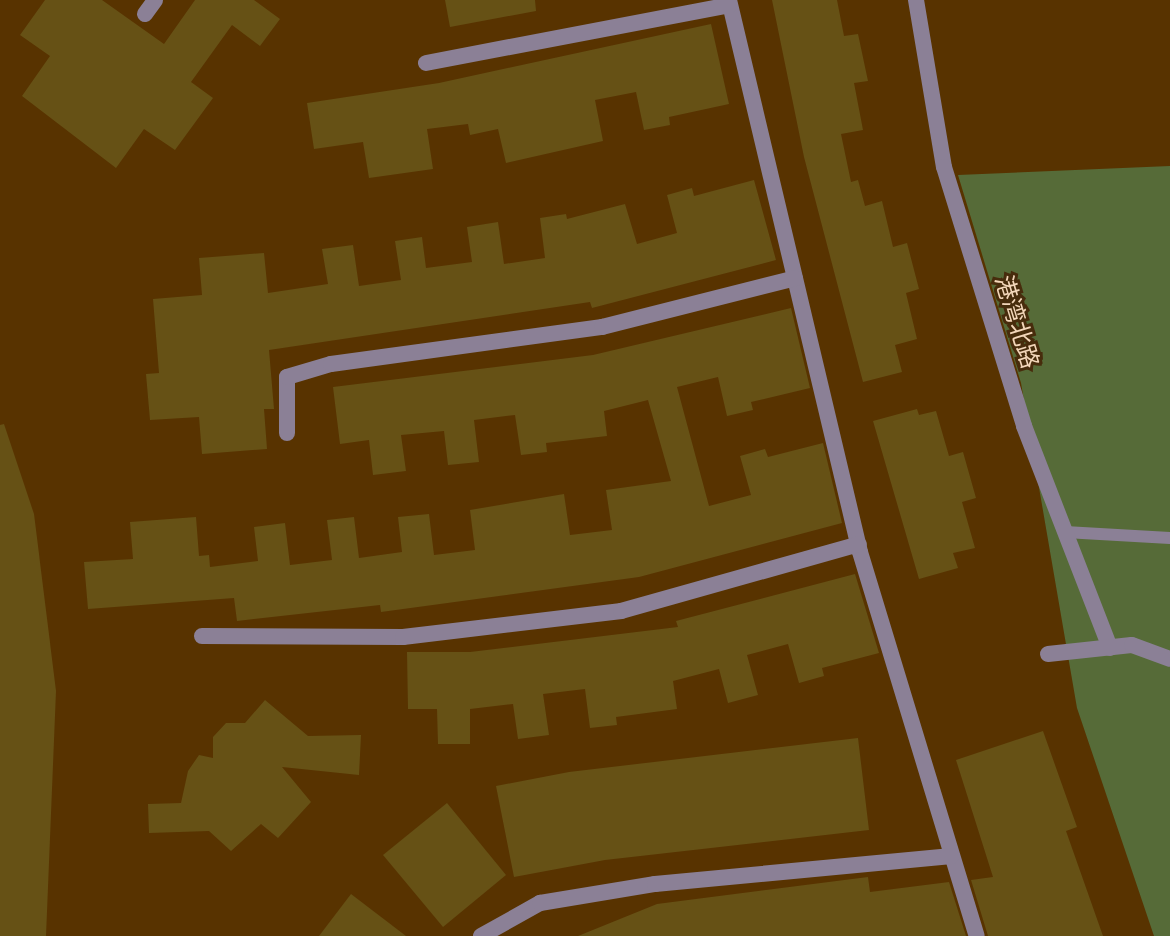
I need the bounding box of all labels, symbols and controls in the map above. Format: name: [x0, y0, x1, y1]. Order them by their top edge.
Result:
street label: 港湾北路: [989, 272, 1045, 372]

